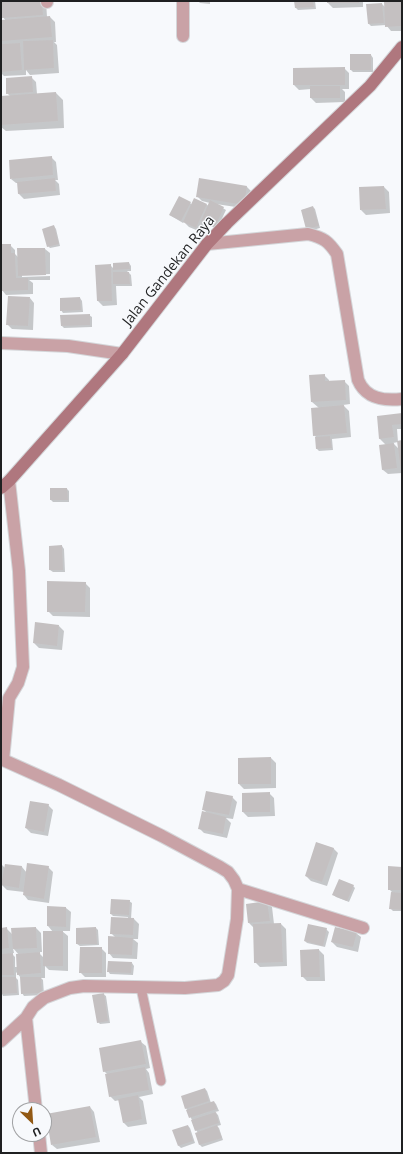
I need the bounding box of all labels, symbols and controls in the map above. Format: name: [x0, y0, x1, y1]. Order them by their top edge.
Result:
street label: Jalan Gandekan Raya: [119, 213, 219, 329]
north arrow: [12, 1102, 52, 1142]
text: U: [30, 1124, 44, 1141]

